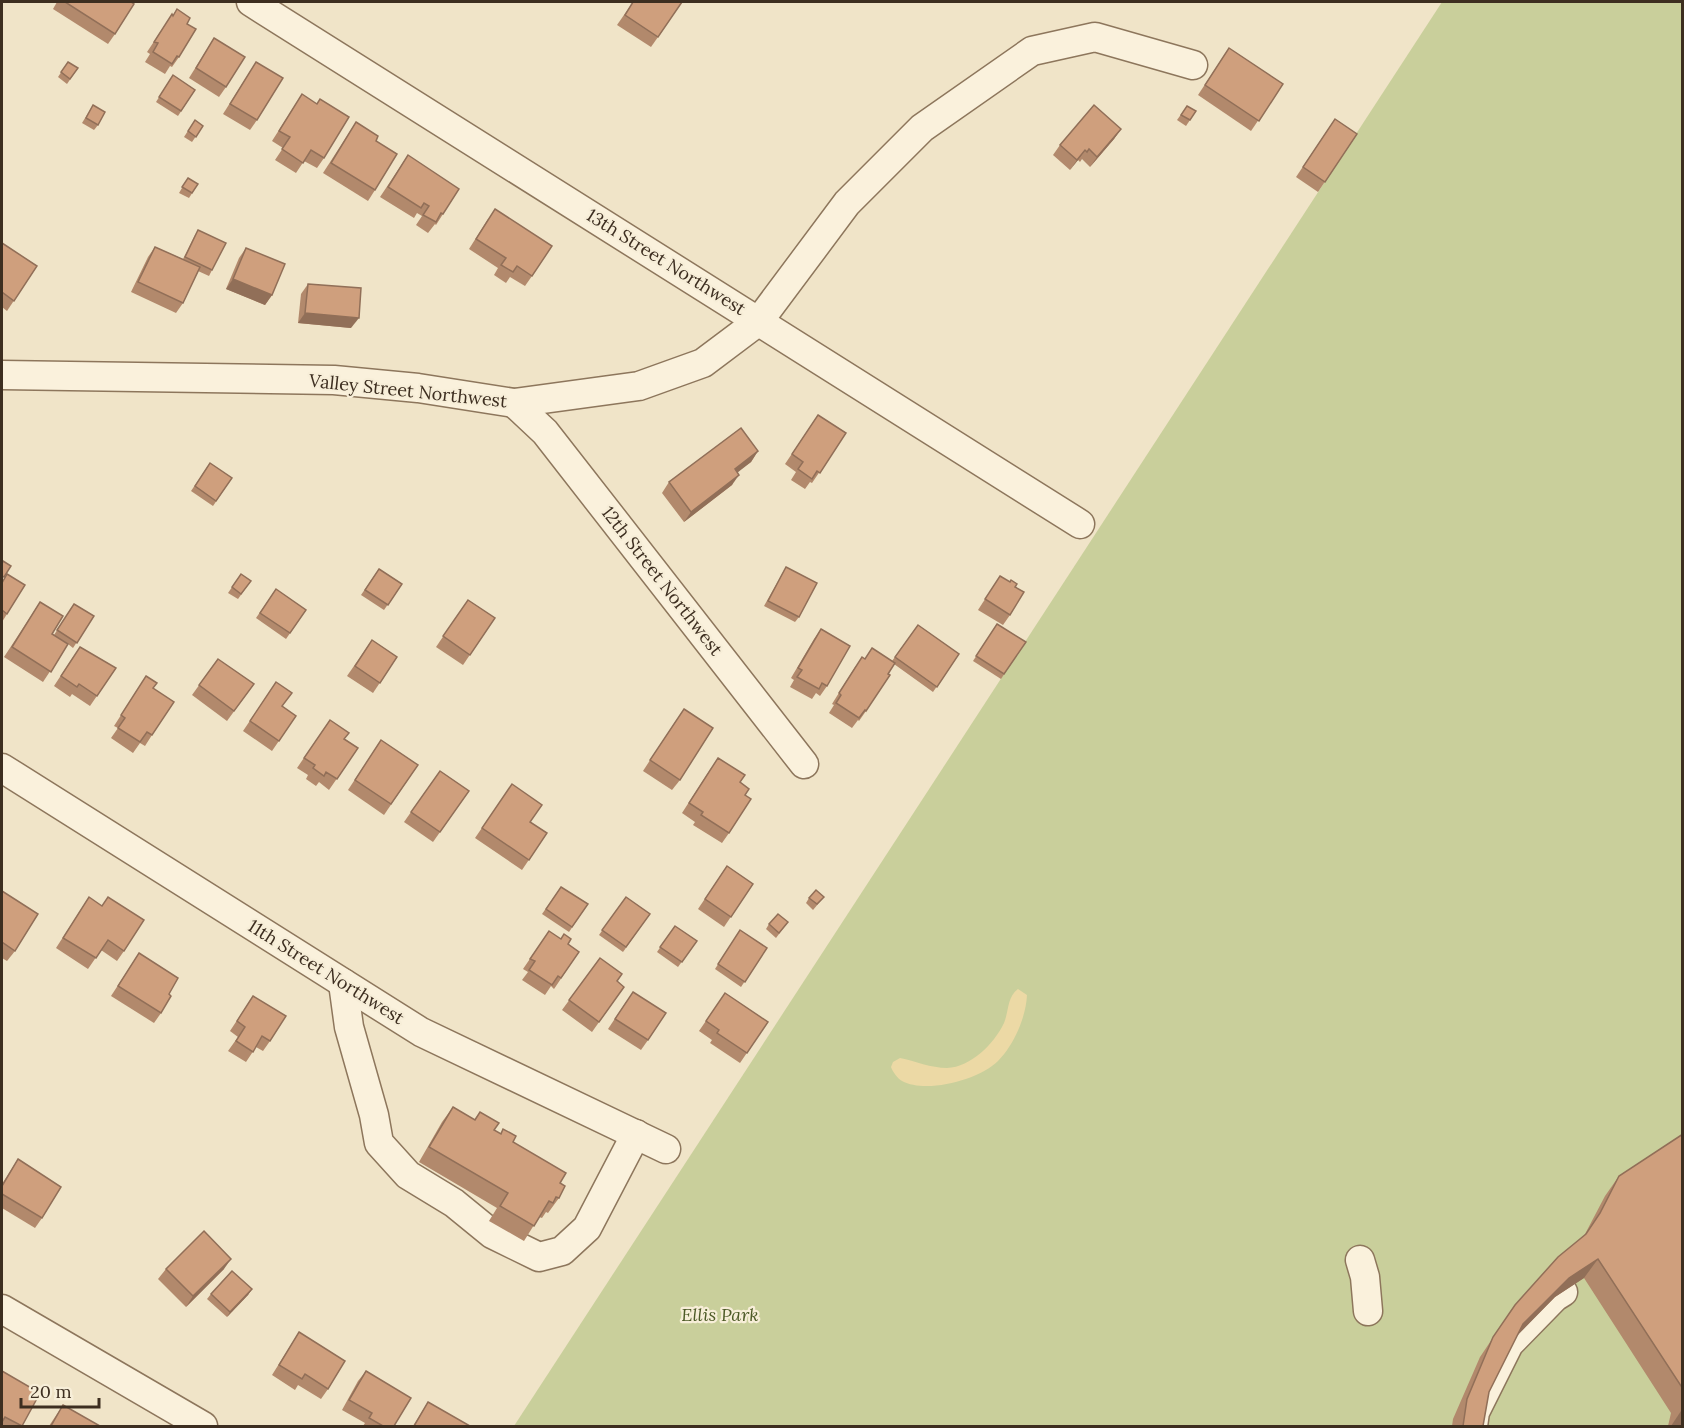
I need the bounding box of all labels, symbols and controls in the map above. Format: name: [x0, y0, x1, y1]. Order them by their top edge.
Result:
street label: 13th Street Northwest: [582, 203, 750, 320]
street label: Valley Street Northwest: [307, 369, 508, 412]
street label: 12th Street Northwest: [597, 501, 728, 660]
street label: 11th Street Northwest: [244, 914, 409, 1029]
park label: Ellis Park: [681, 1303, 759, 1326]
scale bar: [21, 1371, 99, 1409]
text: 20 m: [30, 1380, 72, 1403]

